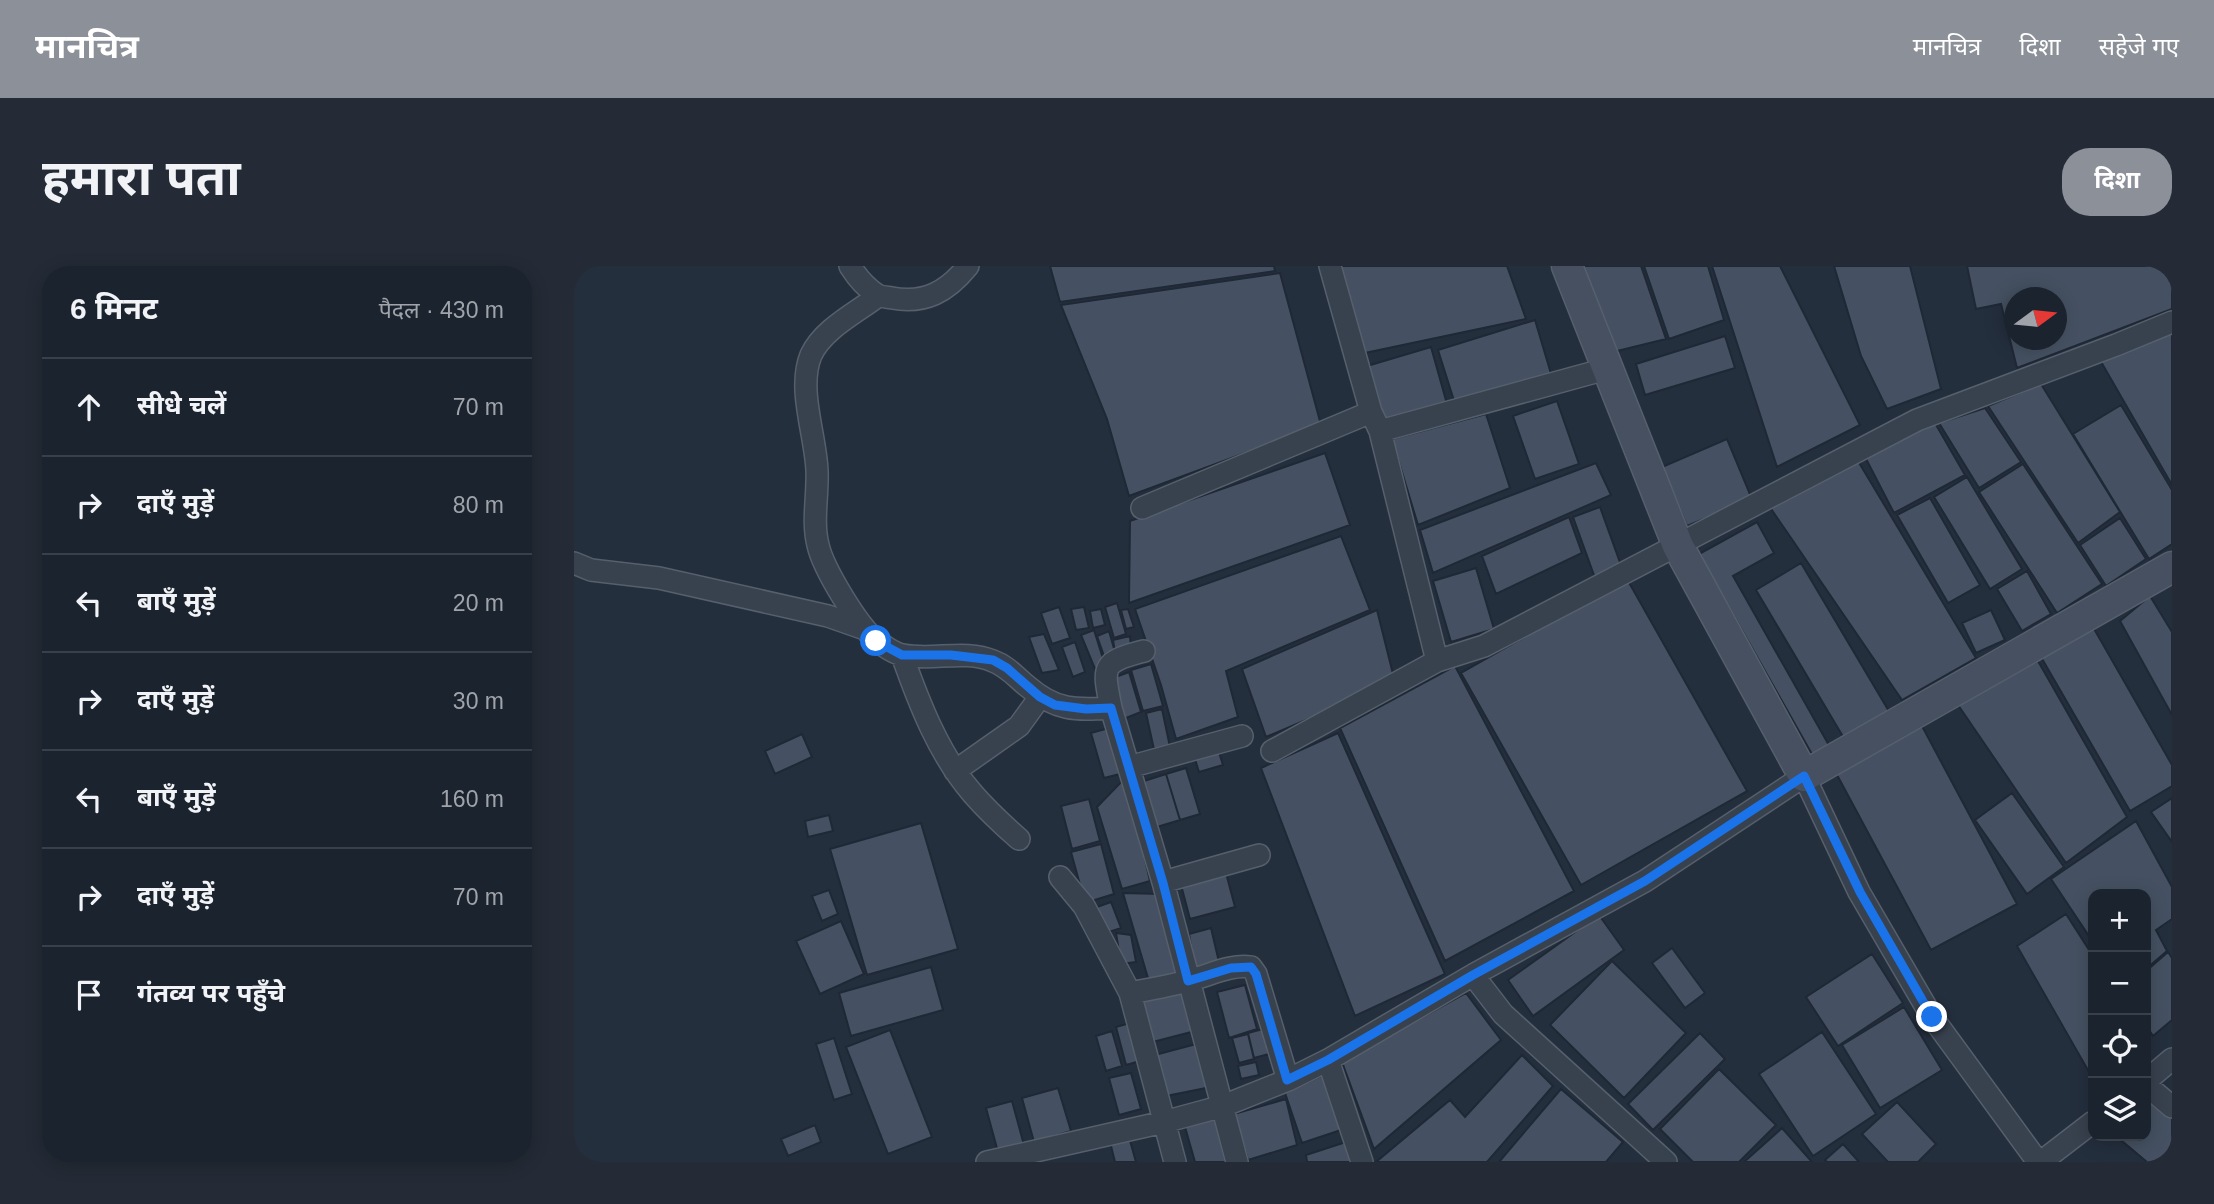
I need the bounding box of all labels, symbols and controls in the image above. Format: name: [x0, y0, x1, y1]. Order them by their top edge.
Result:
text: मानचित्र: [35, 28, 139, 65]
text: मानचित्र: [1913, 33, 1981, 60]
text: दिशा: [2019, 33, 2061, 60]
text: सहेजे गए: [2099, 33, 2179, 60]
button: दिशा: [2062, 148, 2172, 216]
text: हमारा पता: [42, 151, 241, 205]
north arrow: [2004, 287, 2067, 350]
text: 6 मिनट: [70, 292, 158, 325]
text: पैदल · 430 m: [379, 297, 504, 323]
icon: ahead: [70, 388, 108, 426]
text: सीधे चलें: [137, 390, 226, 420]
text: 70 m: [453, 394, 504, 420]
icon: right: [70, 486, 108, 524]
text: दाएँ मुड़ें: [137, 488, 214, 518]
text: 80 m: [453, 492, 504, 518]
icon: left: [70, 584, 108, 622]
text: बाएँ मुड़ें: [137, 586, 216, 616]
text: 20 m: [453, 590, 504, 616]
route start: [860, 625, 891, 656]
icon: right: [70, 682, 108, 720]
text: दाएँ मुड़ें: [137, 684, 214, 714]
text: 30 m: [453, 688, 504, 714]
icon: left: [70, 780, 108, 818]
text: बाएँ मुड़ें: [137, 782, 216, 812]
text: 160 m: [440, 786, 504, 812]
icon: right: [70, 878, 108, 916]
text: दाएँ मुड़ें: [137, 880, 214, 910]
text: 70 m: [453, 884, 504, 910]
map controls: [2088, 889, 2151, 1141]
button: +: [2088, 889, 2151, 952]
button: −: [2088, 952, 2151, 1015]
icon: arrive: [70, 976, 108, 1014]
text: गंतव्य पर पहुँचे: [137, 978, 285, 1008]
route end: [1916, 1001, 1947, 1032]
button: locate: [2088, 1015, 2151, 1078]
button: layers: [2088, 1078, 2151, 1141]

